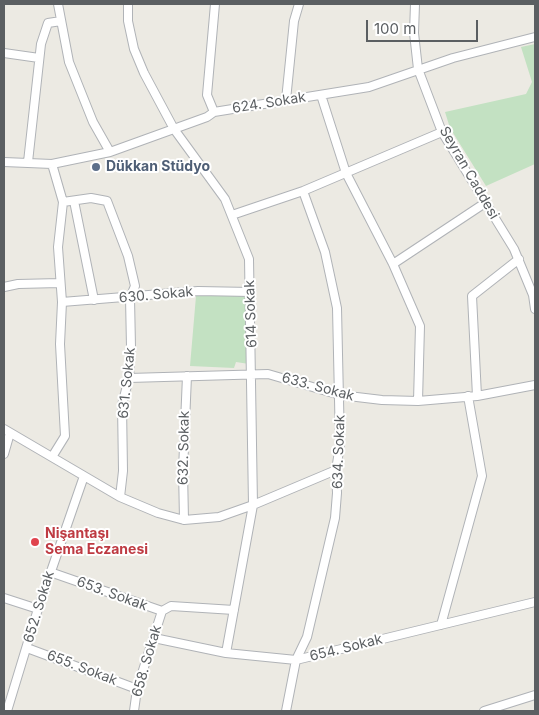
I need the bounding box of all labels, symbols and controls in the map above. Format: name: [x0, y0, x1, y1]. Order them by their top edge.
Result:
scale bar: [369, 10, 482, 42]
text: 100 m: [374, 19, 416, 38]
street label: 624. Sokak: [231, 89, 307, 117]
street label: Seyran Caddesi: [436, 124, 502, 222]
place label: Dükkan Stüdyo: [106, 159, 210, 175]
marker: Dükkan Stüdyo: [90, 161, 102, 173]
street label: 614 Sokak: [241, 280, 261, 348]
street label: 630. Sokak: [118, 283, 194, 307]
street label: 631. Sokak: [115, 347, 139, 419]
street label: 633. Sokak: [280, 369, 356, 405]
street label: 632. Sokak: [175, 411, 193, 485]
street label: 634. Sokak: [329, 414, 349, 490]
place label: Nişantaşı Sema Eczanesi: [45, 526, 148, 558]
marker: Nişantaşı Sema Eczanesi: [29, 536, 41, 548]
street label: 652. Sokak: [20, 569, 58, 645]
street label: 653. Sokak: [74, 573, 150, 615]
street label: 658. Sokak: [129, 623, 165, 699]
street label: 654. Sokak: [308, 631, 384, 665]
street label: 655. Sokak: [44, 647, 120, 689]

